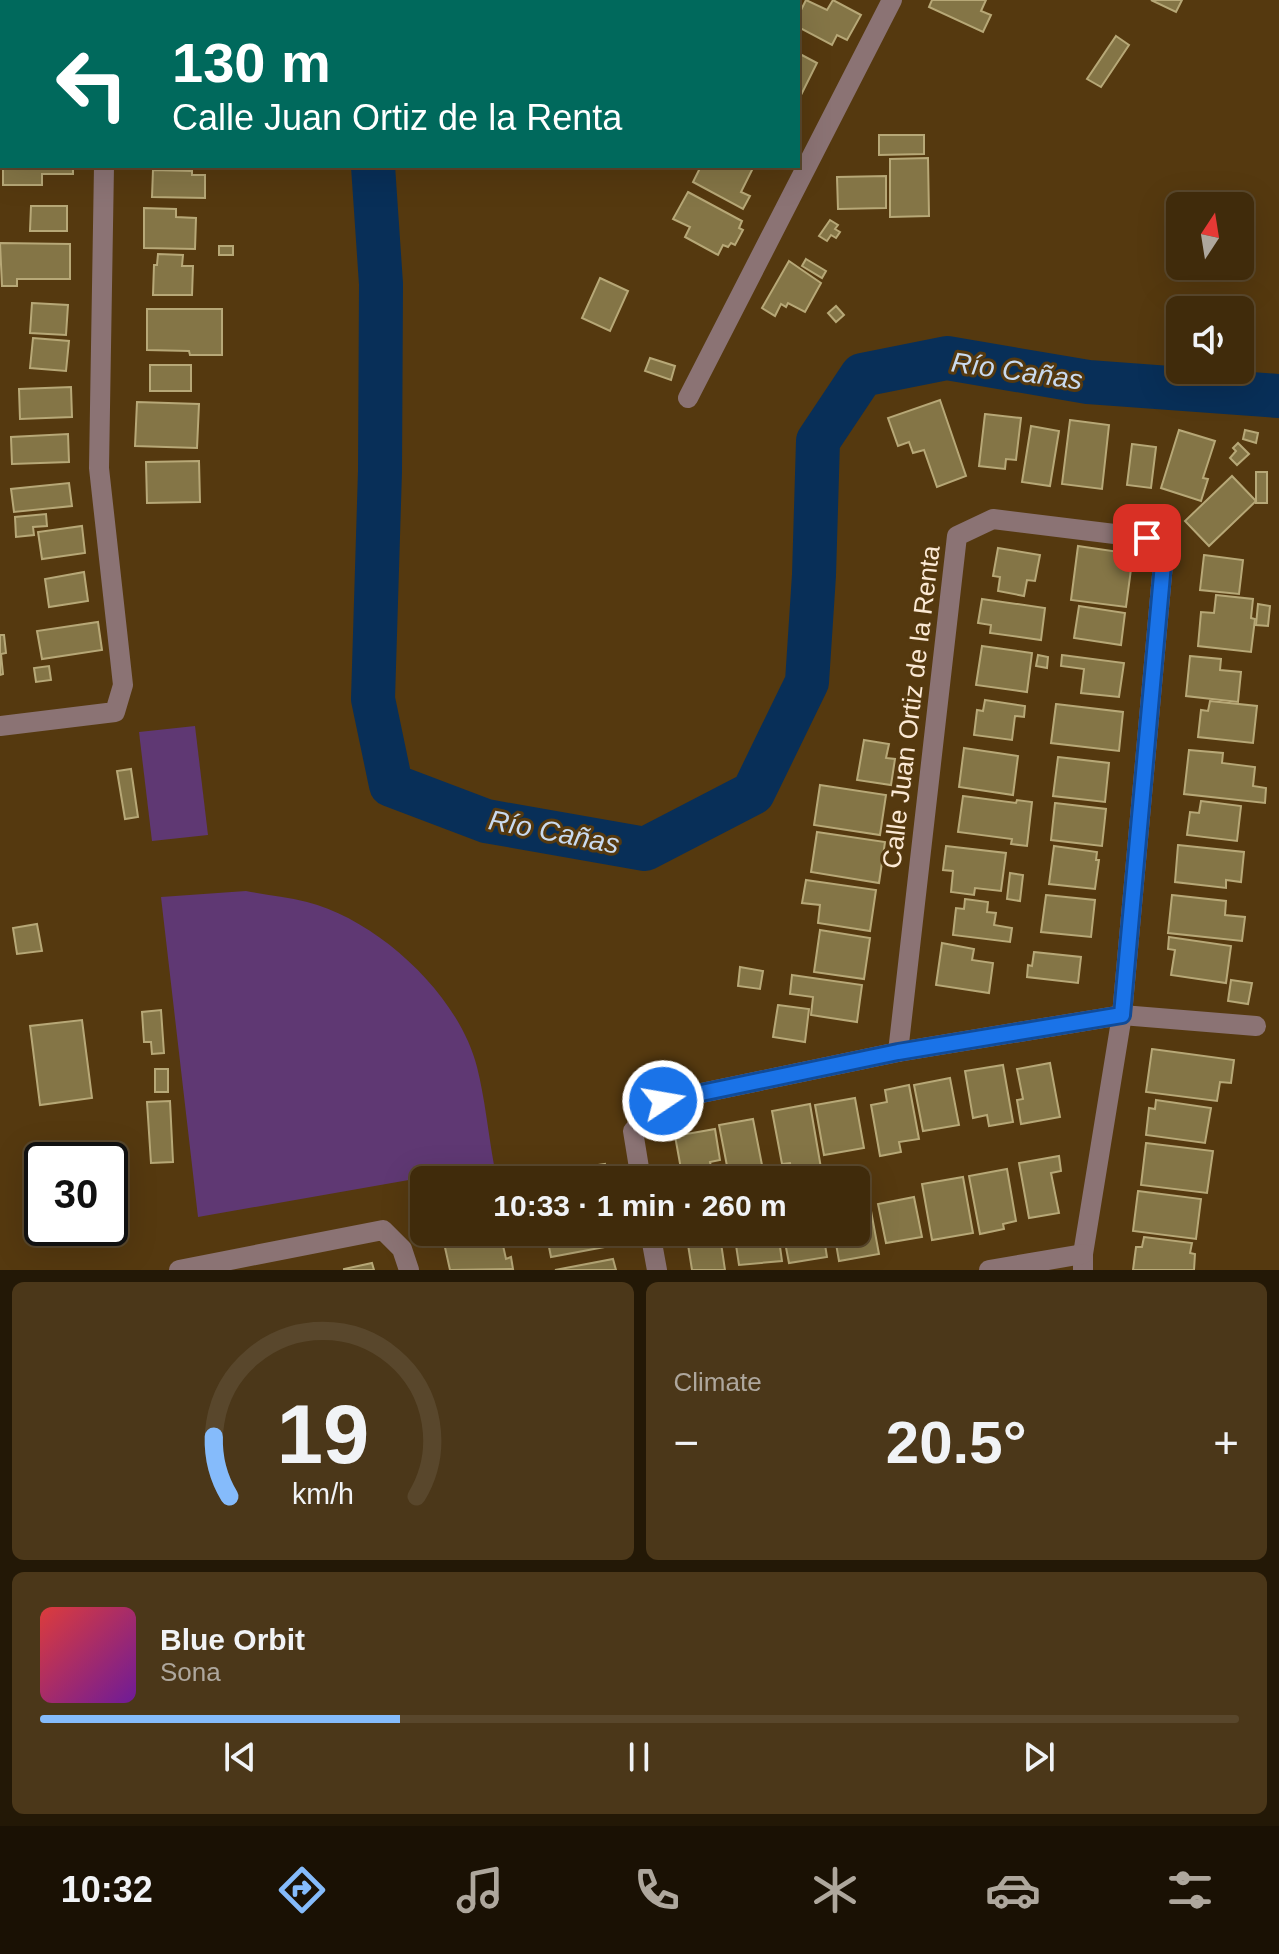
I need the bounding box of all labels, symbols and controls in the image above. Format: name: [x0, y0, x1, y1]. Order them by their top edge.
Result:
text: 130 m: [172, 31, 331, 94]
icon: left: [40, 32, 144, 136]
text: Calle Juan Ortiz de la Renta: [172, 97, 622, 138]
north arrow: [1166, 192, 1254, 280]
map controls: [1166, 192, 1254, 384]
button: sound: [1166, 296, 1254, 384]
water label: Río Cañas: [949, 346, 1085, 396]
pin: [1113, 504, 1181, 572]
icon: arrive: [1125, 516, 1169, 560]
street label: Calle Juan Ortiz de la Renta: [876, 543, 946, 870]
water label: Río Cañas: [486, 804, 622, 860]
position arrow: [621, 1059, 705, 1143]
speed limit sign: 30: [24, 1142, 128, 1246]
text: 10:33 · 1 min · 260 m: [493, 1189, 787, 1222]
text: Climate: [674, 1367, 762, 1397]
text: 19: [276, 1388, 369, 1481]
text: 20.5°: [886, 1409, 1027, 1476]
text: −: [674, 1418, 699, 1467]
text: +: [1213, 1418, 1239, 1467]
text: km/h: [292, 1478, 354, 1510]
text: Blue Orbit: [160, 1623, 305, 1656]
text: Sona: [160, 1657, 221, 1687]
icon: previous: [218, 1735, 262, 1779]
icon: pause: [617, 1735, 661, 1779]
icon: next: [1017, 1735, 1061, 1779]
icon: directions: [274, 1862, 330, 1918]
icon: music: [452, 1862, 508, 1918]
icon: phone: [629, 1862, 685, 1918]
icon: climate: [807, 1862, 863, 1918]
icon: car: [985, 1862, 1041, 1918]
icon: filters: [1162, 1862, 1218, 1918]
text: 10:32: [61, 1869, 153, 1910]

